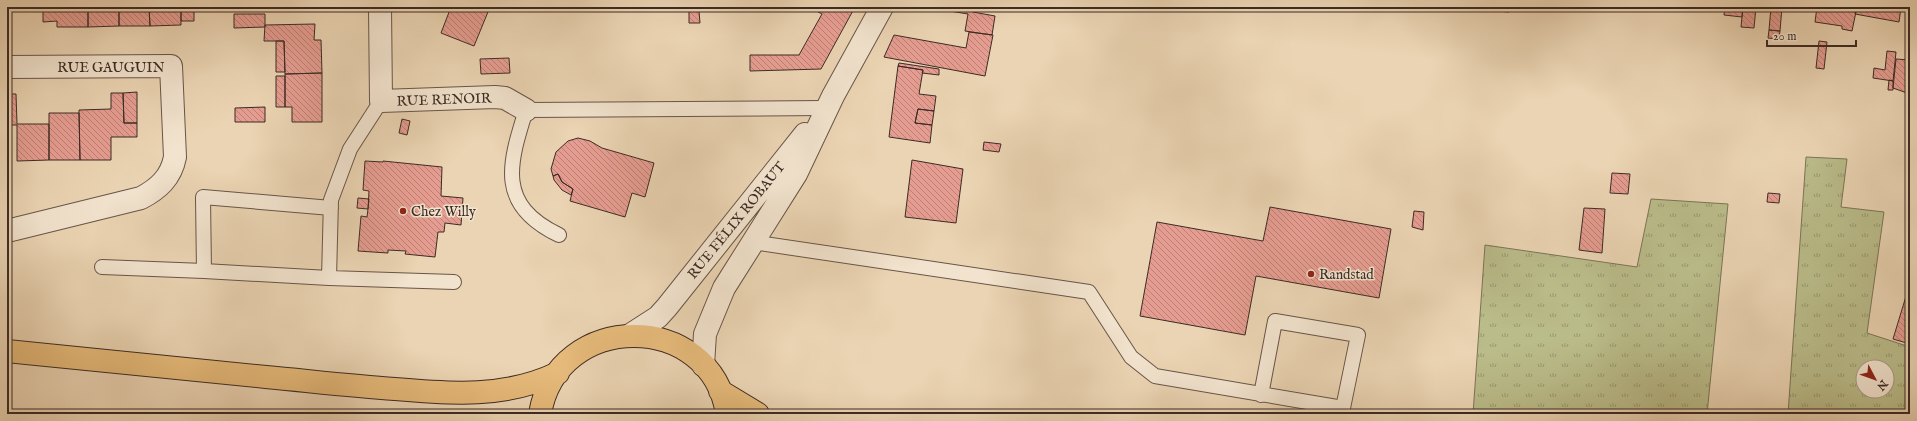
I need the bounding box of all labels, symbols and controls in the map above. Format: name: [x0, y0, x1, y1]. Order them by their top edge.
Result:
scale bar: [1767, 22, 1856, 48]
text: 20 m: [1773, 29, 1796, 44]
street label: RUE GAUGUIN: [57, 59, 165, 77]
street label: RUE RENOIR: [396, 89, 492, 111]
street label: RUE FÉLIX ROBAUT: [683, 157, 790, 283]
place label: Chez Willy: [411, 203, 476, 221]
marker: Chez Willy: [398, 206, 408, 216]
place label: Randstad: [1319, 266, 1374, 284]
marker: Randstad: [1306, 269, 1316, 279]
north arrow: [1855, 359, 1895, 399]
text: N: [1873, 376, 1891, 393]

